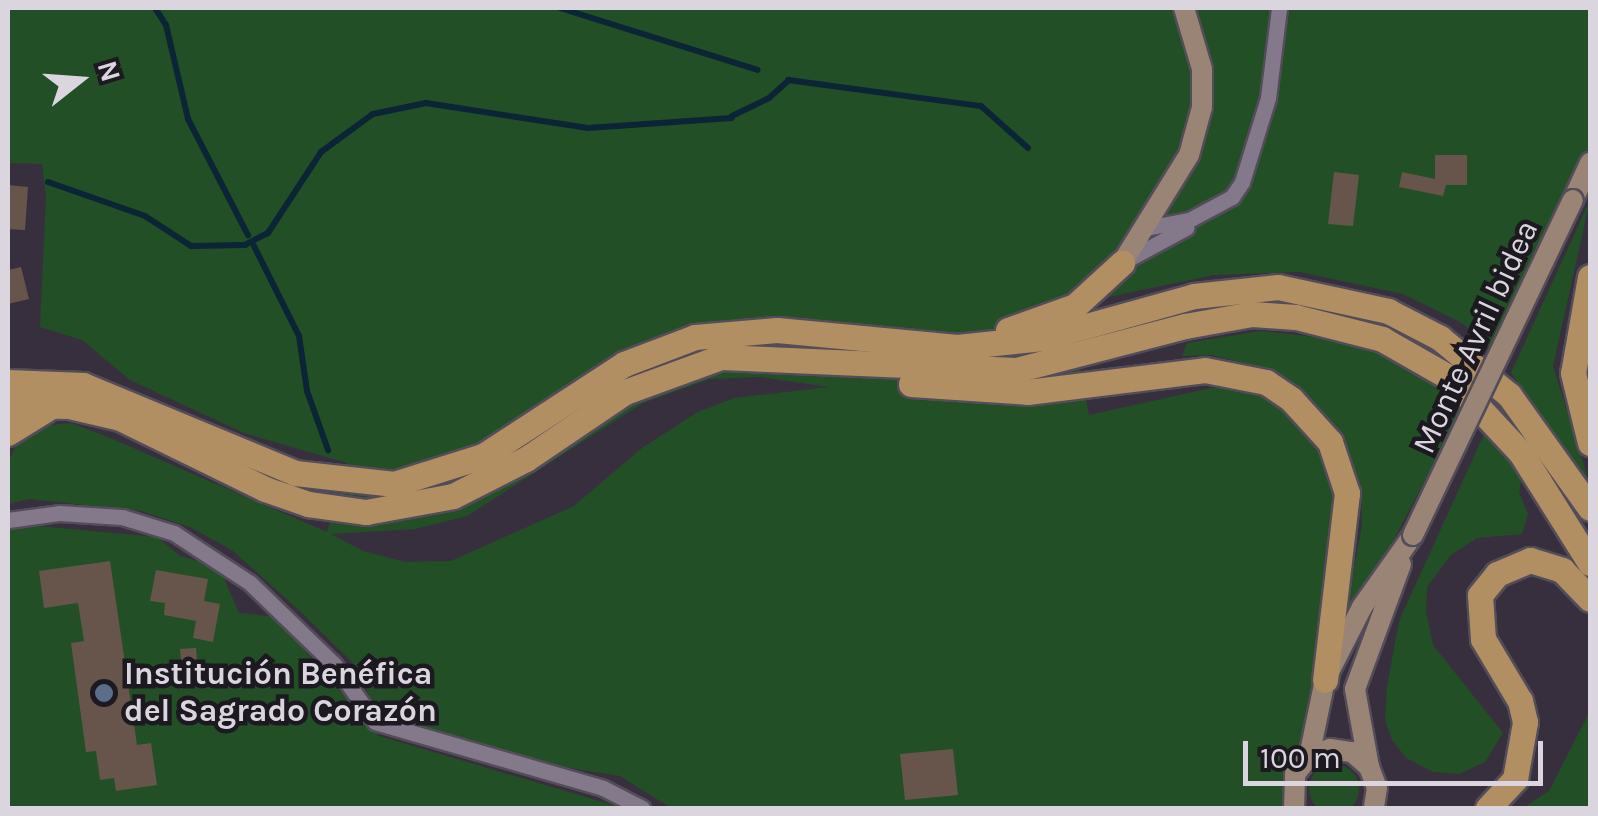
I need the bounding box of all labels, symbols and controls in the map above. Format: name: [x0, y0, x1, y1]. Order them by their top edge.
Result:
north arrow: [30, 30, 130, 130]
text: N: [90, 57, 128, 85]
street label: Monte Avril bidea: [1405, 214, 1547, 460]
place label: Institución Benéfica del Sagrado Corazón: [124, 656, 437, 731]
marker: Institución Benéfica del Sagrado Corazón: [93, 682, 115, 704]
scale bar: [1248, 721, 1548, 783]
text: 100 m: [1260, 740, 1341, 776]

